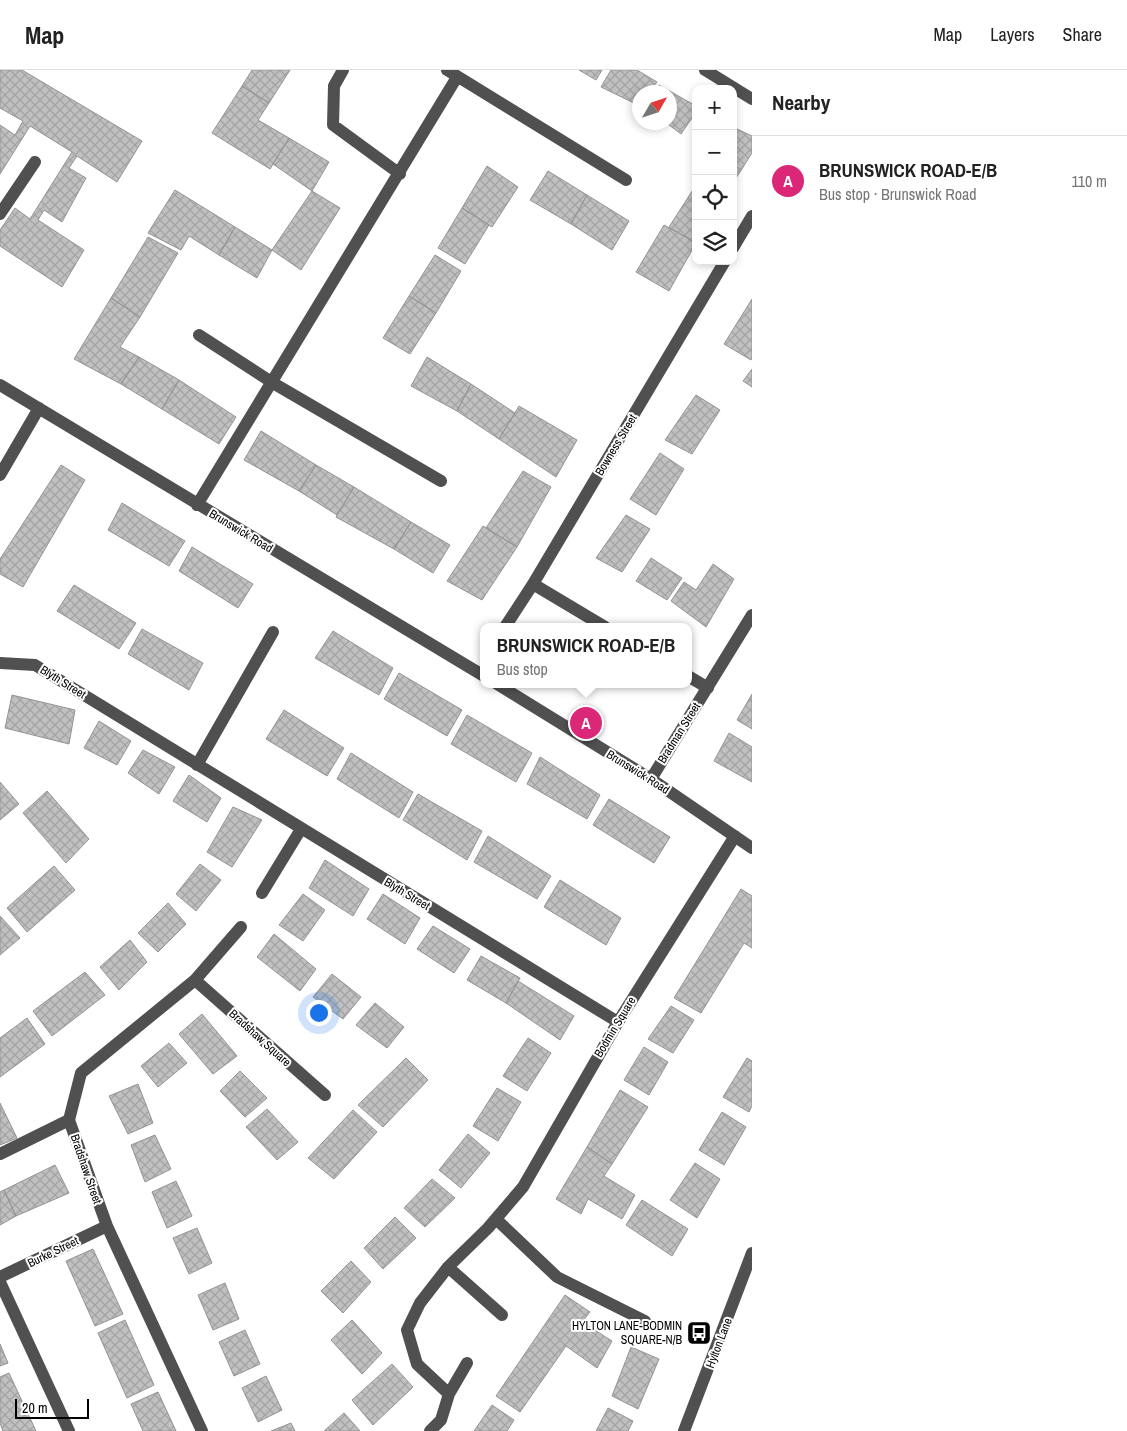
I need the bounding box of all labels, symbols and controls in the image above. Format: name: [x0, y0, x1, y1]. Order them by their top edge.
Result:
text: Map: [25, 19, 64, 51]
text: Map: [934, 22, 962, 47]
text: Layers: [990, 22, 1035, 47]
text: Share: [1063, 22, 1102, 47]
north arrow: [632, 85, 677, 130]
map controls: [692, 85, 737, 265]
button: +: [692, 85, 737, 130]
text: Nearby: [772, 88, 830, 117]
button: −: [692, 130, 737, 175]
text: BRUNSWICK ROAD-E/B: [819, 157, 997, 183]
text: A: [783, 170, 793, 192]
text: 110 m: [1071, 170, 1107, 192]
button: locate: [692, 175, 737, 220]
text: Bus stop · Brunswick Road: [819, 183, 977, 205]
button: layers: [692, 220, 737, 265]
street label: Bowness Street: [591, 411, 641, 479]
street label: Brunswick Road: [206, 506, 276, 556]
popup: [480, 623, 692, 688]
text: BRUNSWICK ROAD-E/B: [497, 632, 675, 658]
text: Bus stop: [497, 658, 548, 680]
street label: Blyth Street: [37, 662, 89, 702]
street label: Bradman Street: [654, 699, 704, 766]
pin: A: [570, 704, 602, 742]
street label: Brunswick Road: [603, 746, 673, 798]
street label: Blyth Street: [381, 874, 433, 914]
street label: Bodmin Square: [591, 994, 639, 1060]
your location: [306, 1000, 332, 1026]
street label: Bradshaw Square: [226, 1006, 294, 1070]
street label: Bradshaw Street: [67, 1132, 105, 1206]
street label: Burke Street: [25, 1233, 81, 1271]
street label: Hylton Lane: [702, 1316, 736, 1370]
place label: HYLTON LANE-BODMIN SQUARE-N/B: [572, 1318, 682, 1348]
bus stop icon: HYLTON LANE-BODMIN SQUARE-N/B: [686, 1320, 712, 1346]
scale bar: [15, 1396, 89, 1419]
text: 20 m: [22, 1399, 48, 1417]

